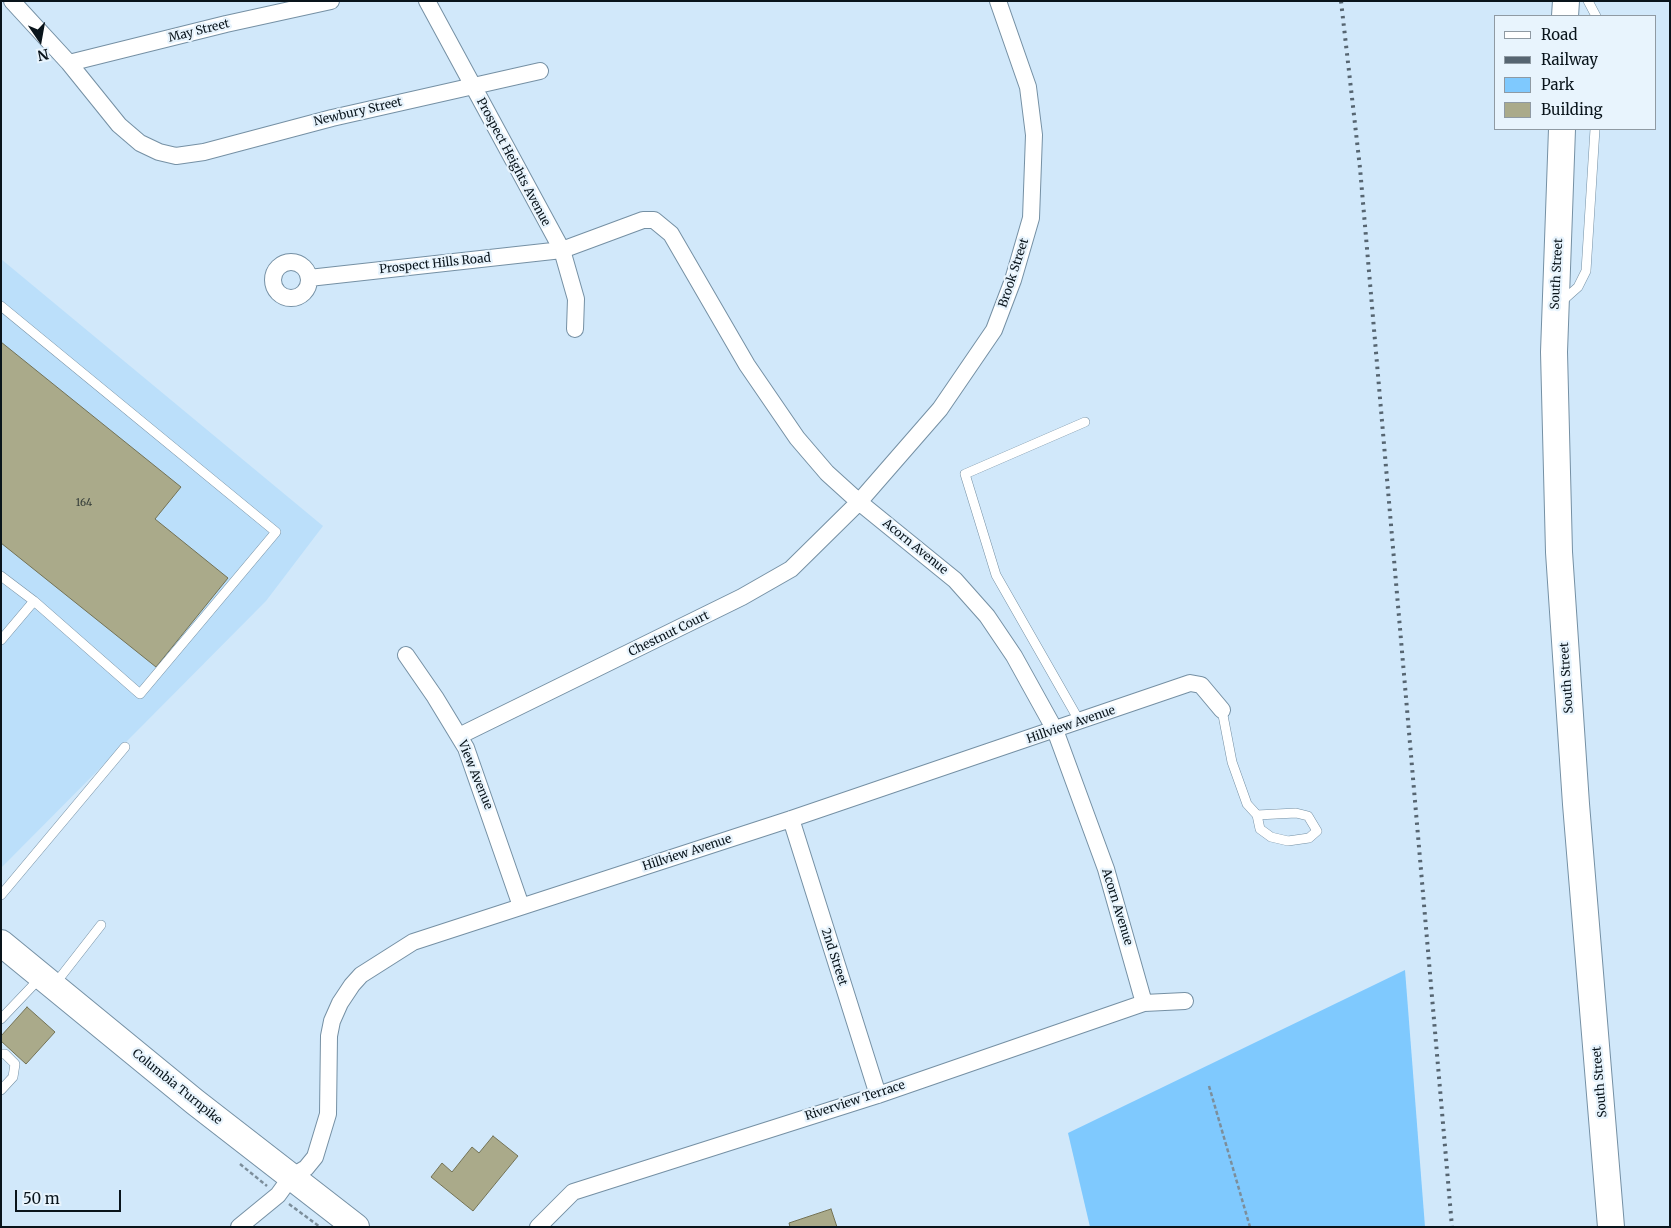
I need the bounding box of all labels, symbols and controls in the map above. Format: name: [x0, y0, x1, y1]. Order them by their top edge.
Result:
north arrow: [15, 15, 65, 65]
legend: [1494, 15, 1656, 130]
street label: May Street: [167, 16, 231, 46]
text: Road: [1541, 25, 1577, 44]
text: N: [36, 45, 50, 65]
text: Railway: [1541, 50, 1598, 69]
text: Park: [1541, 75, 1574, 94]
street label: Newbury Street: [312, 95, 404, 129]
street label: Prospect Heights Avenue: [473, 95, 553, 229]
text: Building: [1541, 100, 1603, 119]
street label: Brook Street: [996, 237, 1032, 309]
street label: South Street: [1548, 238, 1566, 310]
street label: Prospect Hills Road: [379, 251, 491, 277]
house number: 164: [76, 497, 92, 509]
street label: Acorn Avenue: [880, 516, 950, 578]
street label: Chestnut Court: [626, 608, 712, 660]
street label: South Street: [1557, 642, 1577, 714]
street label: Hillview Avenue: [1025, 703, 1117, 747]
street label: View Avenue: [455, 738, 495, 812]
street label: Hillview Avenue: [641, 832, 733, 874]
street label: Acorn Avenue: [1098, 867, 1136, 947]
street label: 2nd Street: [818, 927, 850, 987]
street label: Columbia Turnpike: [129, 1046, 225, 1128]
street label: South Street: [1590, 1046, 1610, 1118]
street label: Riverview Terrace: [803, 1078, 907, 1124]
scale bar: [18, 1180, 124, 1212]
text: 50 m: [23, 1189, 60, 1208]

